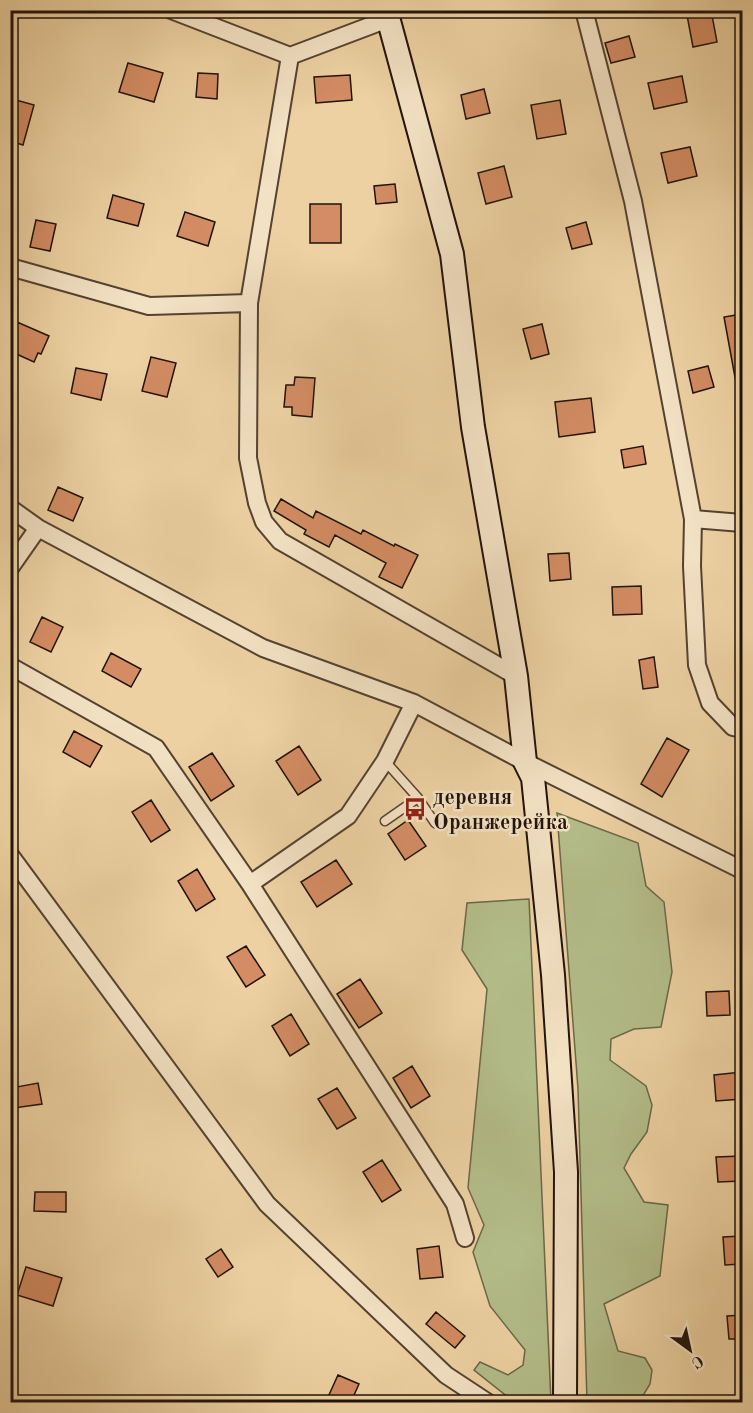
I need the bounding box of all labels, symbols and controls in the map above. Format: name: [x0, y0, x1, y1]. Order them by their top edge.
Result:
place label: деревня Оранжерейка: [433, 787, 568, 834]
bus stop icon: деревня Оранжерейка: [402, 796, 428, 822]
north arrow: [660, 1320, 720, 1380]
text: С: [688, 1351, 706, 1370]

